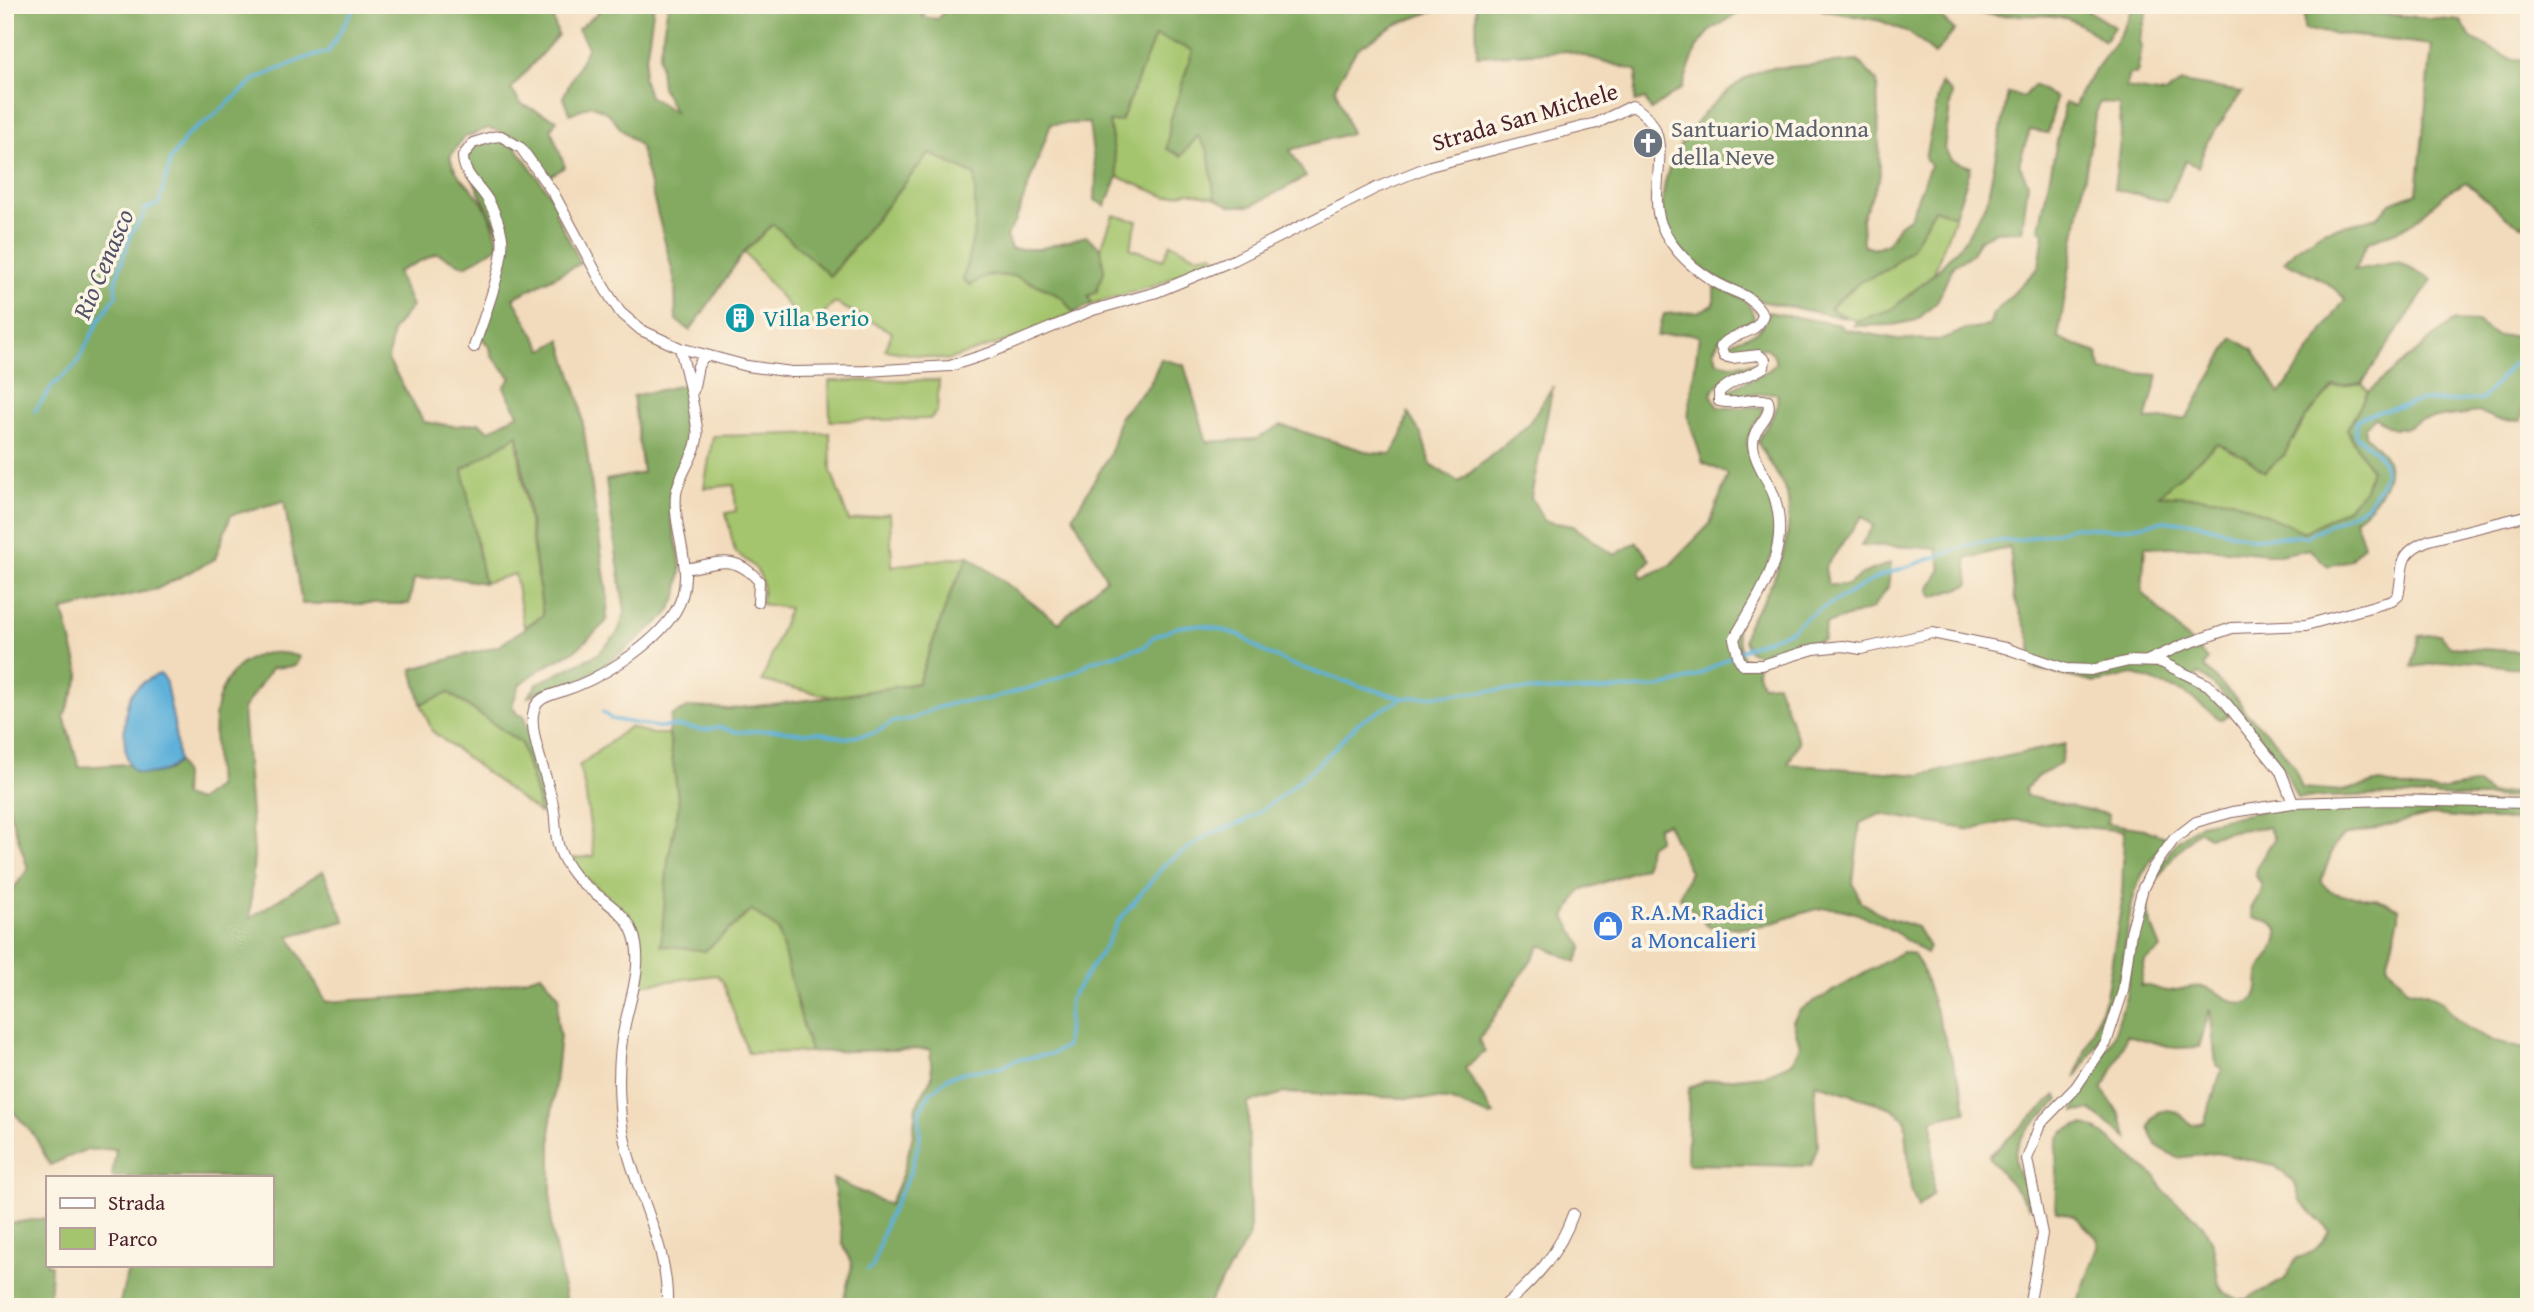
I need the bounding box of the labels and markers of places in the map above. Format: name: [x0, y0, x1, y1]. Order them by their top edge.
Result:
place label: Santuario Madonna della Neve: [1671, 111, 1870, 174]
church icon: Santuario Madonna della Neve: [1631, 126, 1665, 160]
place label: Villa Berio: [763, 300, 869, 335]
building icon: Villa Berio: [723, 301, 757, 335]
place label: R.A.M. Radici a Moncalieri: [1631, 894, 1764, 957]
shop icon: R.A.M. Radici a Moncalieri: [1591, 909, 1625, 943]

